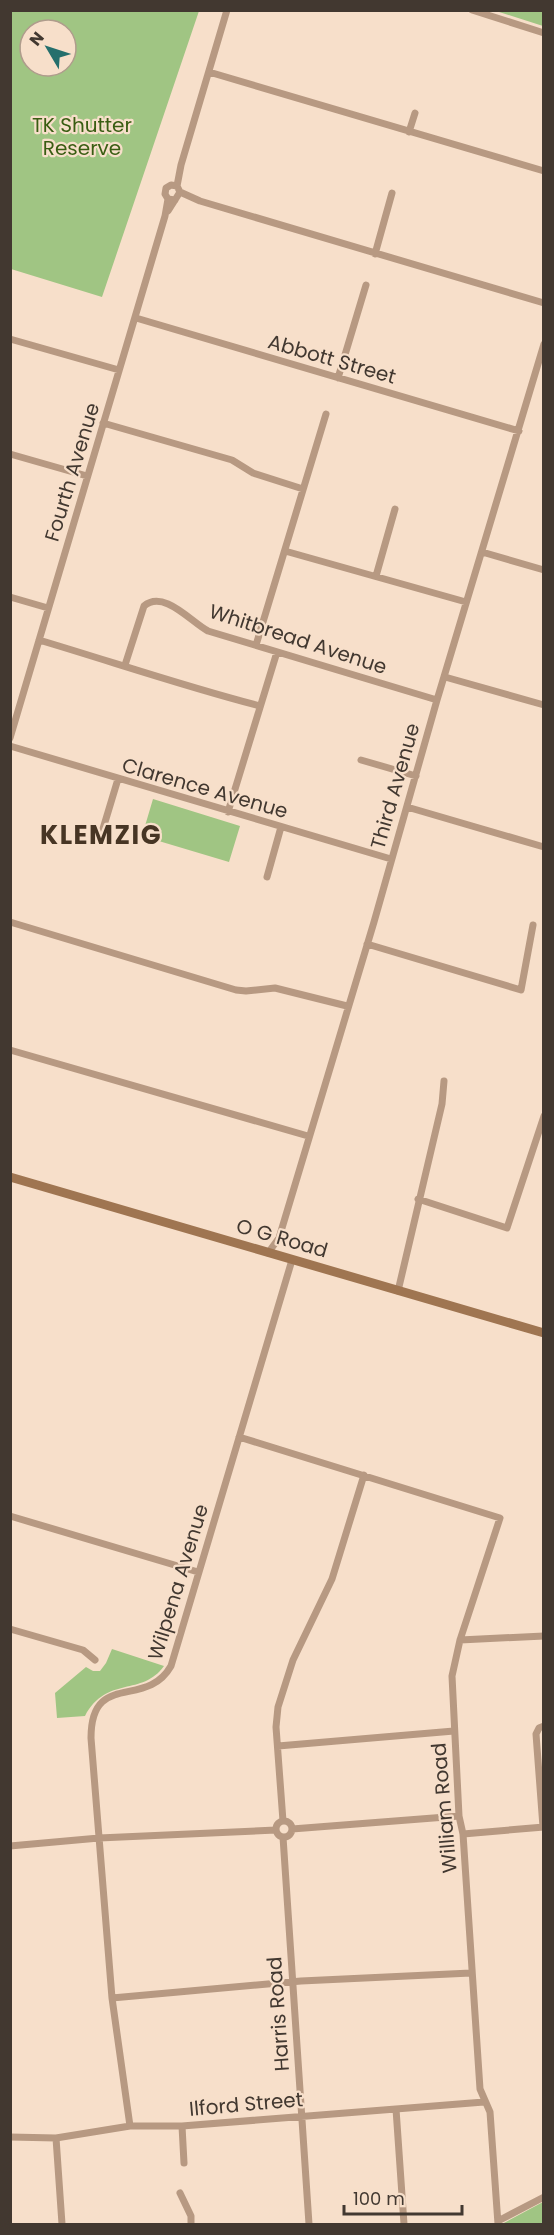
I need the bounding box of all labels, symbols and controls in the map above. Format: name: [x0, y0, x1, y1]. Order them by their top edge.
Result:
north arrow: [18, 18, 78, 78]
text: N: [24, 27, 49, 51]
park label: TK Shutter Reserve: [32, 111, 132, 162]
street label: Abbott Street: [265, 327, 399, 391]
street label: Fourth Avenue: [38, 399, 106, 545]
street label: Whitbread Avenue: [206, 597, 390, 681]
street label: Third Avenue: [364, 720, 426, 852]
street label: Clarence Avenue: [119, 751, 291, 825]
district label: KLEMZIG: [40, 817, 162, 853]
street label: O G Road: [233, 1212, 331, 1264]
street label: Wilpena Avenue: [141, 1500, 215, 1664]
street label: William Road: [424, 1742, 464, 1874]
street label: Harris Road: [260, 1956, 296, 2072]
street label: Ilford Street: [188, 2085, 304, 2123]
scale bar: [344, 2178, 462, 2216]
text: 100 m: [353, 2186, 405, 2211]

